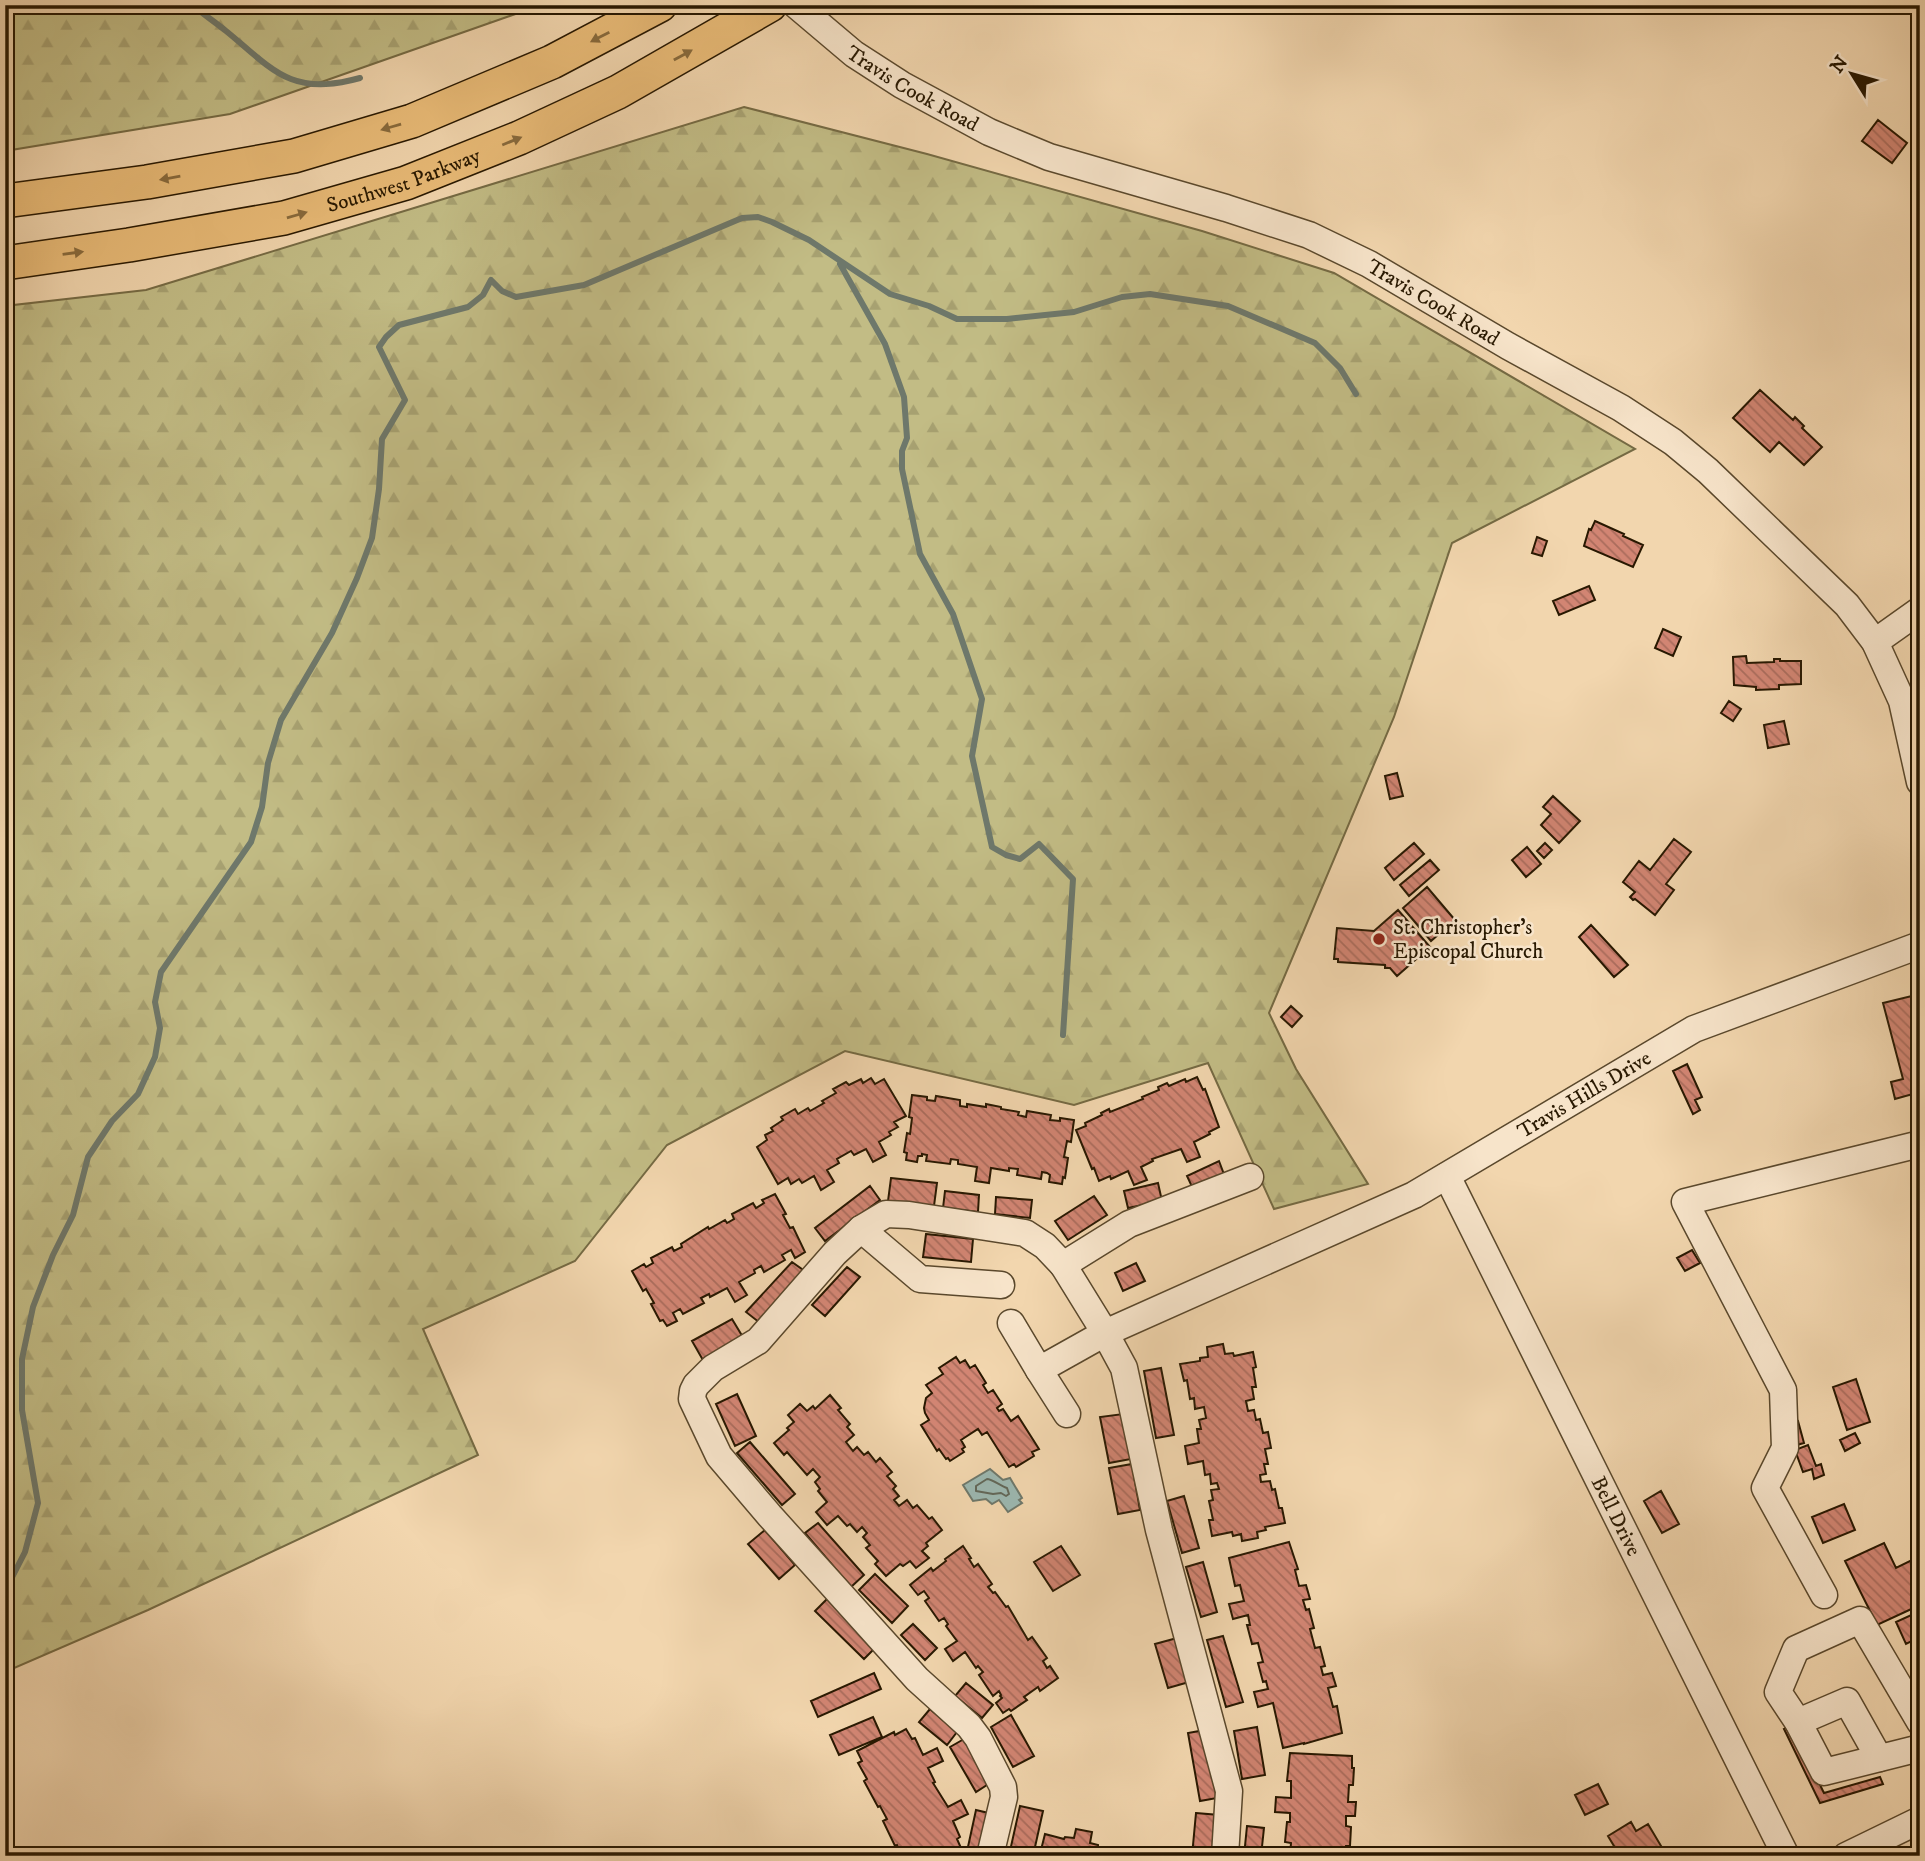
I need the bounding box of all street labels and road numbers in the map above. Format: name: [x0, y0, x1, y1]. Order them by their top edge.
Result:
street label: Travis Cook Road: [841, 40, 984, 138]
street label: Southwest Parkway: [324, 142, 485, 219]
street label: Travis Cook Road: [1362, 254, 1504, 352]
street label: Travis Hills Drive: [1513, 1045, 1656, 1145]
street label: Bell Drive: [1585, 1472, 1647, 1561]

